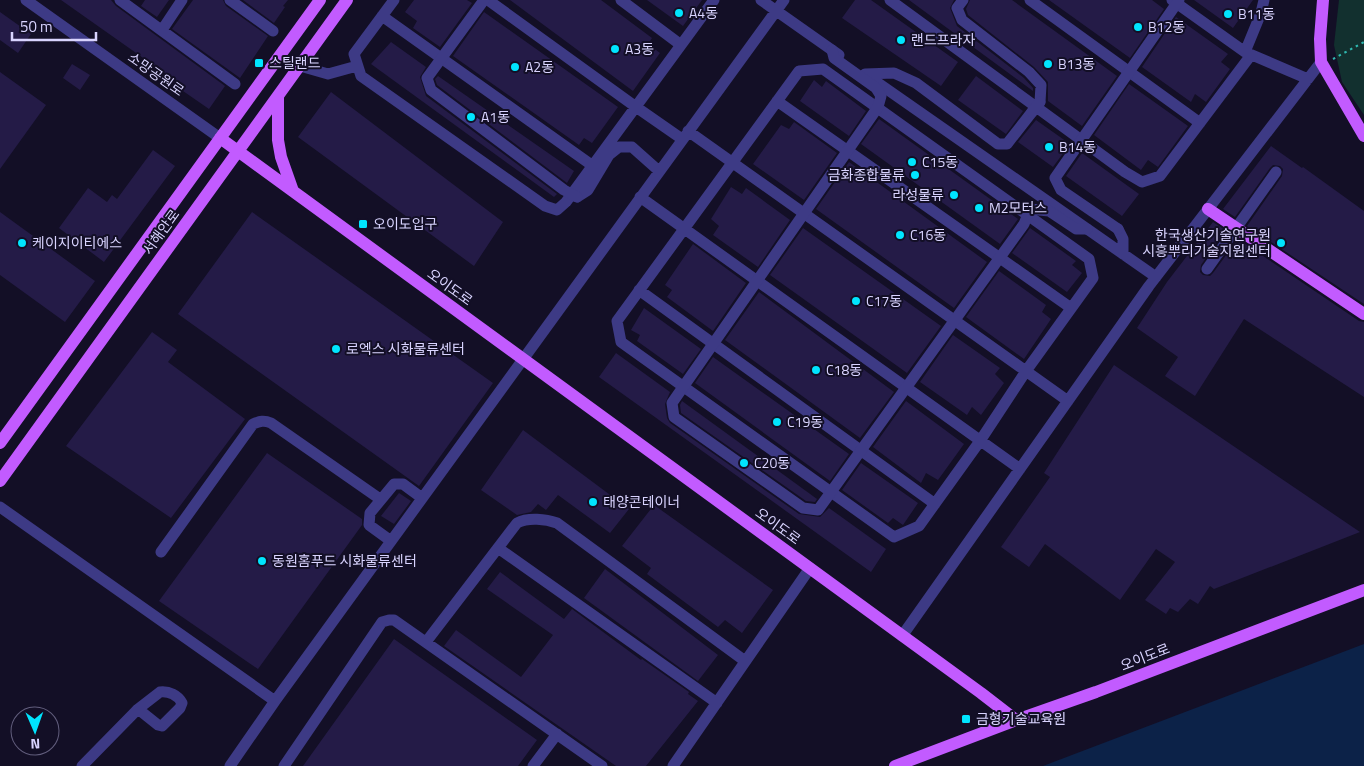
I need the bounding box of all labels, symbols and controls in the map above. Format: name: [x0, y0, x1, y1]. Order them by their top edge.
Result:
place label: A4동: [689, 2, 718, 23]
place label: B11동: [1238, 3, 1275, 24]
marker: A4동: [673, 7, 685, 19]
marker: B11동: [1222, 8, 1234, 20]
scale bar: [12, 10, 96, 42]
text: 50 m: [20, 15, 53, 38]
place label: B12동: [1148, 16, 1185, 37]
marker: B12동: [1132, 21, 1144, 33]
place label: 랜드프라자: [911, 29, 976, 50]
marker: 랜드프라자: [895, 34, 907, 46]
place label: A3동: [625, 38, 654, 59]
marker: A3동: [609, 43, 621, 55]
street label: 소망공원로: [124, 47, 189, 101]
place label: 스틸랜드: [269, 52, 321, 73]
place label: B13동: [1058, 53, 1095, 74]
place label: A2동: [525, 56, 554, 77]
marker: 스틸랜드: [253, 57, 265, 69]
marker: B13동: [1042, 58, 1054, 70]
marker: A2동: [509, 61, 521, 73]
place label: A1동: [481, 106, 510, 127]
marker: A1동: [465, 111, 477, 123]
place label: B14동: [1059, 136, 1096, 157]
marker: B14동: [1043, 141, 1055, 153]
place label: C15동: [922, 151, 958, 172]
marker: C15동: [906, 156, 918, 168]
place label: 금화종합물류: [828, 164, 905, 185]
marker: 금화종합물류: [909, 169, 921, 181]
place label: 라성물류: [892, 184, 944, 205]
marker: 라성물류: [948, 189, 960, 201]
place label: M2모터스: [989, 197, 1047, 218]
marker: M2모터스: [973, 202, 985, 214]
street label: 서해안로: [137, 205, 184, 259]
place label: 오이도입구: [373, 213, 438, 234]
marker: 오이도입구: [357, 218, 369, 230]
place label: C16동: [910, 224, 946, 245]
place label: 한국생산기술연구원 시흥뿌리기술지원센터: [1142, 224, 1271, 261]
marker: C16동: [894, 229, 906, 241]
place label: 케이지이티에스: [32, 232, 122, 253]
marker: 케이지이티에스: [16, 237, 28, 249]
marker: 한국생산기술연구원 시흥뿌리기술지원센터: [1275, 237, 1287, 249]
street label: 오이도로: [423, 263, 477, 310]
place label: C17동: [866, 290, 902, 311]
marker: C17동: [850, 295, 862, 307]
place label: 로엑스 시화물류센터: [346, 338, 465, 359]
marker: 로엑스 시화물류센터: [330, 343, 342, 355]
place label: C18동: [826, 359, 862, 380]
marker: C18동: [810, 364, 822, 376]
place label: C19동: [787, 411, 823, 432]
marker: C19동: [771, 416, 783, 428]
place label: C20동: [754, 452, 790, 473]
marker: C20동: [738, 457, 750, 469]
place label: 태양콘테이너: [603, 491, 680, 512]
marker: 태양콘테이너: [587, 496, 599, 508]
street label: 오이도로: [751, 502, 805, 549]
place label: 동원홈푸드 시화물류센터: [272, 550, 417, 571]
marker: 동원홈푸드 시화물류센터: [256, 555, 268, 567]
street label: 오이도로: [1117, 637, 1173, 676]
north arrow: [10, 706, 60, 756]
place label: 금형기술교육원: [976, 708, 1066, 729]
marker: 금형기술교육원: [960, 713, 972, 725]
text: N: [30, 734, 41, 755]

